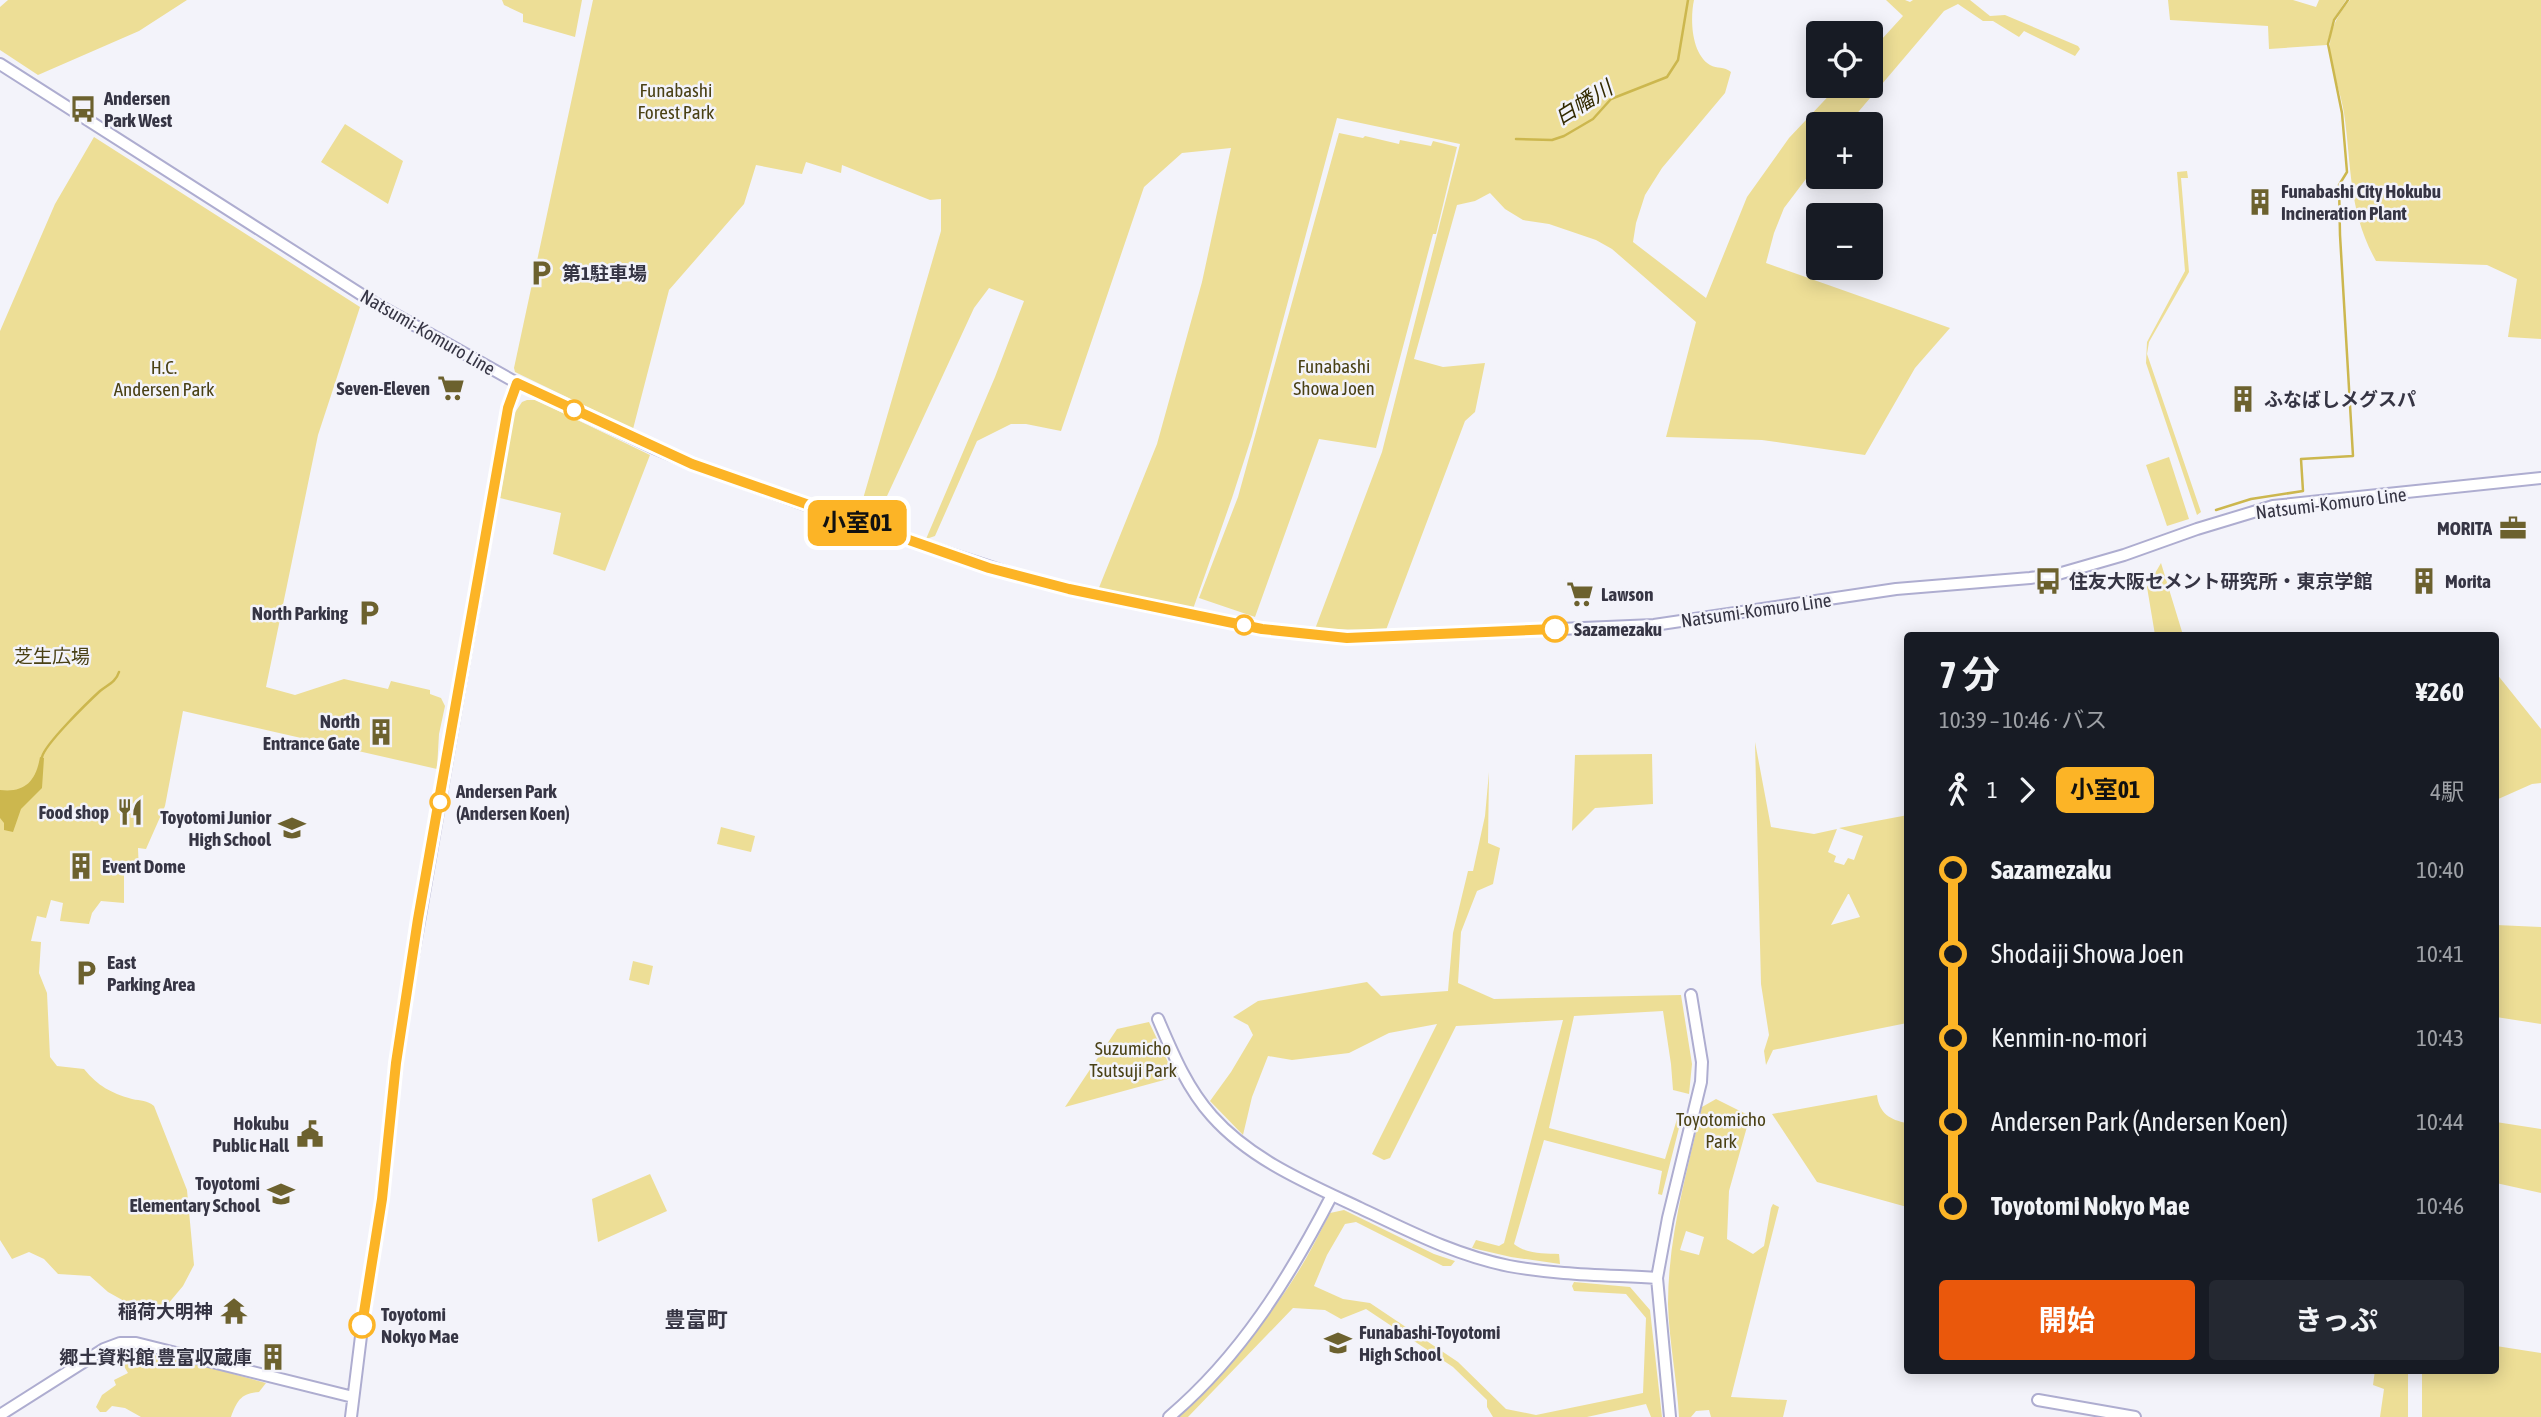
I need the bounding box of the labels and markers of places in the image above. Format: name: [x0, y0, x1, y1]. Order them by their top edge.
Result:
place label: Andersen Park West: [103, 87, 173, 131]
bus stop icon: Andersen Park West: [68, 94, 98, 124]
place label: Funabashi City Hokubu Incineration Plant: [2281, 180, 2441, 224]
building icon: Funabashi City Hokubu Incineration Plant: [2245, 187, 2275, 217]
parking icon: 第1駐車場: [526, 258, 556, 288]
place label: 第1駐車場: [562, 262, 647, 284]
supermarket icon: Seven-Eleven: [436, 373, 466, 403]
place label: Seven-Eleven: [337, 377, 430, 399]
building icon: ふなばしメグスパ: [2228, 384, 2258, 414]
place label: ふなばしメグスパ: [2264, 388, 2416, 410]
unlabelled marker: [564, 400, 584, 420]
office icon: MORITA: [2498, 513, 2528, 543]
place label: MORITA: [2437, 517, 2493, 539]
bus stop icon: 住友大阪セメント研究所・東京学館: [2033, 566, 2063, 596]
building icon: Morita: [2409, 566, 2439, 596]
place label: 住友大阪セメント研究所・東京学館: [2069, 570, 2373, 592]
place label: Morita: [2445, 570, 2491, 592]
supermarket icon: Lawson: [1565, 579, 1595, 609]
place label: Lawson: [1601, 583, 1653, 605]
parking icon: North Parking: [354, 598, 384, 628]
place label: North Parking: [252, 602, 349, 624]
unlabelled marker: [1234, 615, 1254, 635]
marker: Sazamezaku: [1542, 616, 1568, 642]
place label: Sazamezaku: [1574, 618, 1662, 640]
place label: North Entrance Gate: [263, 710, 360, 754]
building icon: North Entrance Gate: [366, 717, 396, 747]
place label: Andersen Park (Andersen Koen): [455, 780, 570, 824]
marker: Andersen Park (Andersen Koen): [430, 792, 450, 812]
restaurant icon: Food shop: [115, 797, 145, 827]
place label: Food shop: [38, 801, 109, 823]
place label: Toyotomi Junior High School: [160, 806, 272, 850]
school or university icon: Toyotomi Junior High School: [277, 813, 307, 843]
building icon: Event Dome: [66, 851, 96, 881]
place label: Event Dome: [102, 855, 186, 877]
place label: East Parking Area: [107, 951, 196, 995]
parking icon: East Parking Area: [71, 958, 101, 988]
place label: Hokubu Public Hall: [213, 1112, 290, 1156]
public building icon: Hokubu Public Hall: [295, 1119, 325, 1149]
place label: Toyotomi Elementary School: [129, 1172, 261, 1216]
school or university icon: Toyotomi Elementary School: [266, 1179, 296, 1209]
temple icon: 稲荷大明神: [219, 1296, 249, 1326]
place label: 稲荷大明神: [118, 1300, 213, 1322]
place label: Toyotomi Nokyo Mae: [381, 1303, 459, 1347]
marker: Toyotomi Nokyo Mae: [349, 1312, 375, 1338]
place label: Funabashi-Toyotomi High School: [1359, 1321, 1500, 1365]
school or university icon: Funabashi-Toyotomi High School: [1323, 1328, 1353, 1358]
building icon: 郷土資料館 豊富収蔵庫: [258, 1342, 288, 1372]
place label: 郷土資料館 豊富収蔵庫: [59, 1346, 252, 1368]

